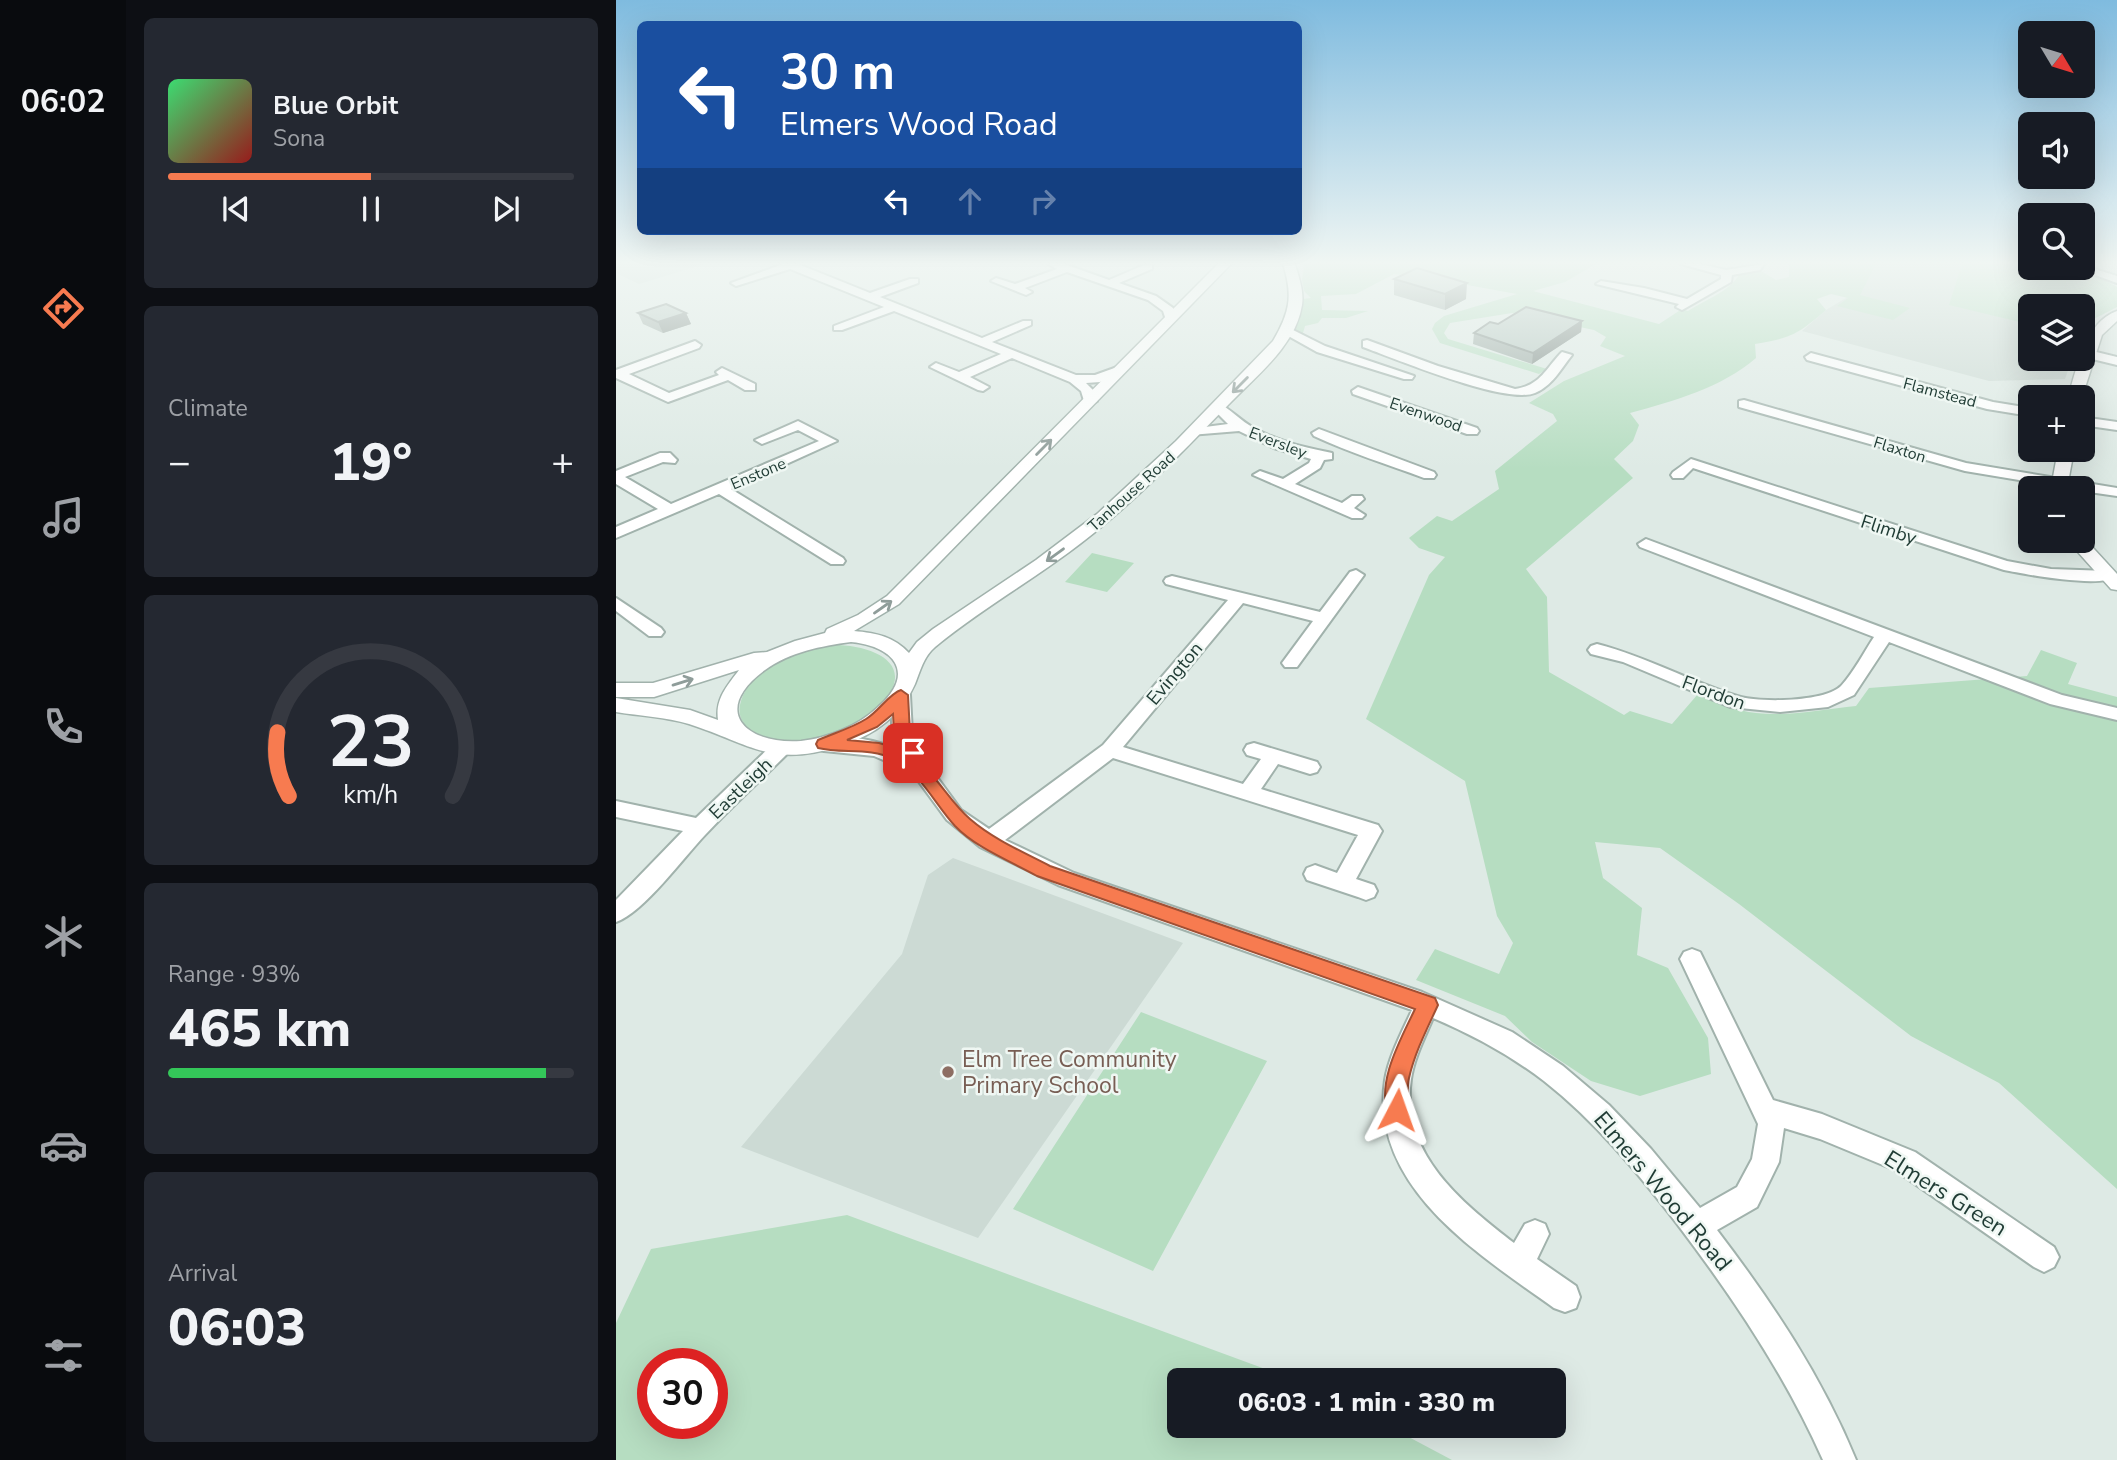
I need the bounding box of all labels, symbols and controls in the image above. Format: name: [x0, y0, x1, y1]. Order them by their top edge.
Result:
north arrow: [2018, 21, 2095, 98]
map controls: [2018, 21, 2095, 553]
text: 30 m: [780, 39, 895, 106]
icon: left: [665, 49, 756, 140]
text: 06:02: [21, 80, 105, 123]
text: Blue Orbit: [273, 88, 398, 123]
text: Elmers Wood Road: [780, 103, 1058, 146]
button: sound: [2018, 112, 2095, 189]
text: Sona: [273, 123, 325, 154]
icon: left: [878, 182, 916, 220]
icon: ahead: [951, 182, 989, 220]
icon: right: [1024, 182, 1062, 220]
icon: previous: [217, 190, 255, 228]
icon: pause: [352, 190, 390, 228]
icon: next: [487, 190, 525, 228]
button: search: [2018, 203, 2095, 280]
icon: directions: [39, 284, 88, 333]
button: layers: [2018, 294, 2095, 371]
street label: Flamstead: [1901, 373, 1979, 413]
one-way arrow: [1232, 376, 1249, 393]
button: +: [2018, 385, 2095, 462]
street label: Evenwood: [1386, 392, 1465, 438]
text: Climate: [168, 393, 248, 424]
street label: Eversley: [1245, 422, 1311, 464]
text: 19°: [330, 427, 412, 498]
street label: Flaxton: [1871, 432, 1929, 468]
text: −: [168, 437, 191, 488]
text: +: [551, 437, 574, 488]
one-way arrow: [1035, 439, 1052, 456]
street label: Tanhouse Road: [1083, 447, 1180, 537]
street label: Enstone: [727, 452, 789, 495]
button: −: [2018, 476, 2095, 553]
icon: music: [39, 493, 88, 542]
street label: Flimby: [1857, 509, 1920, 551]
one-way arrow: [1046, 548, 1065, 562]
one-way arrow: [873, 600, 892, 614]
street label: Evington: [1141, 637, 1209, 711]
street label: Flordon: [1678, 670, 1749, 716]
one-way arrow: [672, 674, 694, 687]
text: 23: [327, 692, 415, 792]
icon: phone: [39, 702, 88, 751]
pin: [883, 723, 943, 783]
icon: arrive: [894, 734, 932, 772]
street label: Eastleigh: [703, 752, 778, 825]
text: km/h: [343, 778, 399, 812]
icon: climate: [39, 912, 88, 961]
text: Range · 93%: [168, 959, 300, 990]
text: 465 km: [168, 993, 351, 1064]
place label: Elm Tree Community Primary School: [962, 1044, 1177, 1101]
marker: Elm Tree Community Primary School: [940, 1064, 956, 1080]
position arrow: [1360, 1073, 1434, 1147]
street label: Elmers Wood Road: [1587, 1105, 1739, 1278]
icon: car: [39, 1121, 88, 1170]
street label: Elmers Green: [1878, 1143, 2013, 1244]
text: Arrival: [168, 1258, 237, 1289]
text: 06:03: [168, 1292, 306, 1363]
icon: filters: [39, 1331, 88, 1380]
speed limit sign: 30: [637, 1348, 728, 1439]
text: 06:03 · 1 min · 330 m: [1238, 1385, 1495, 1420]

